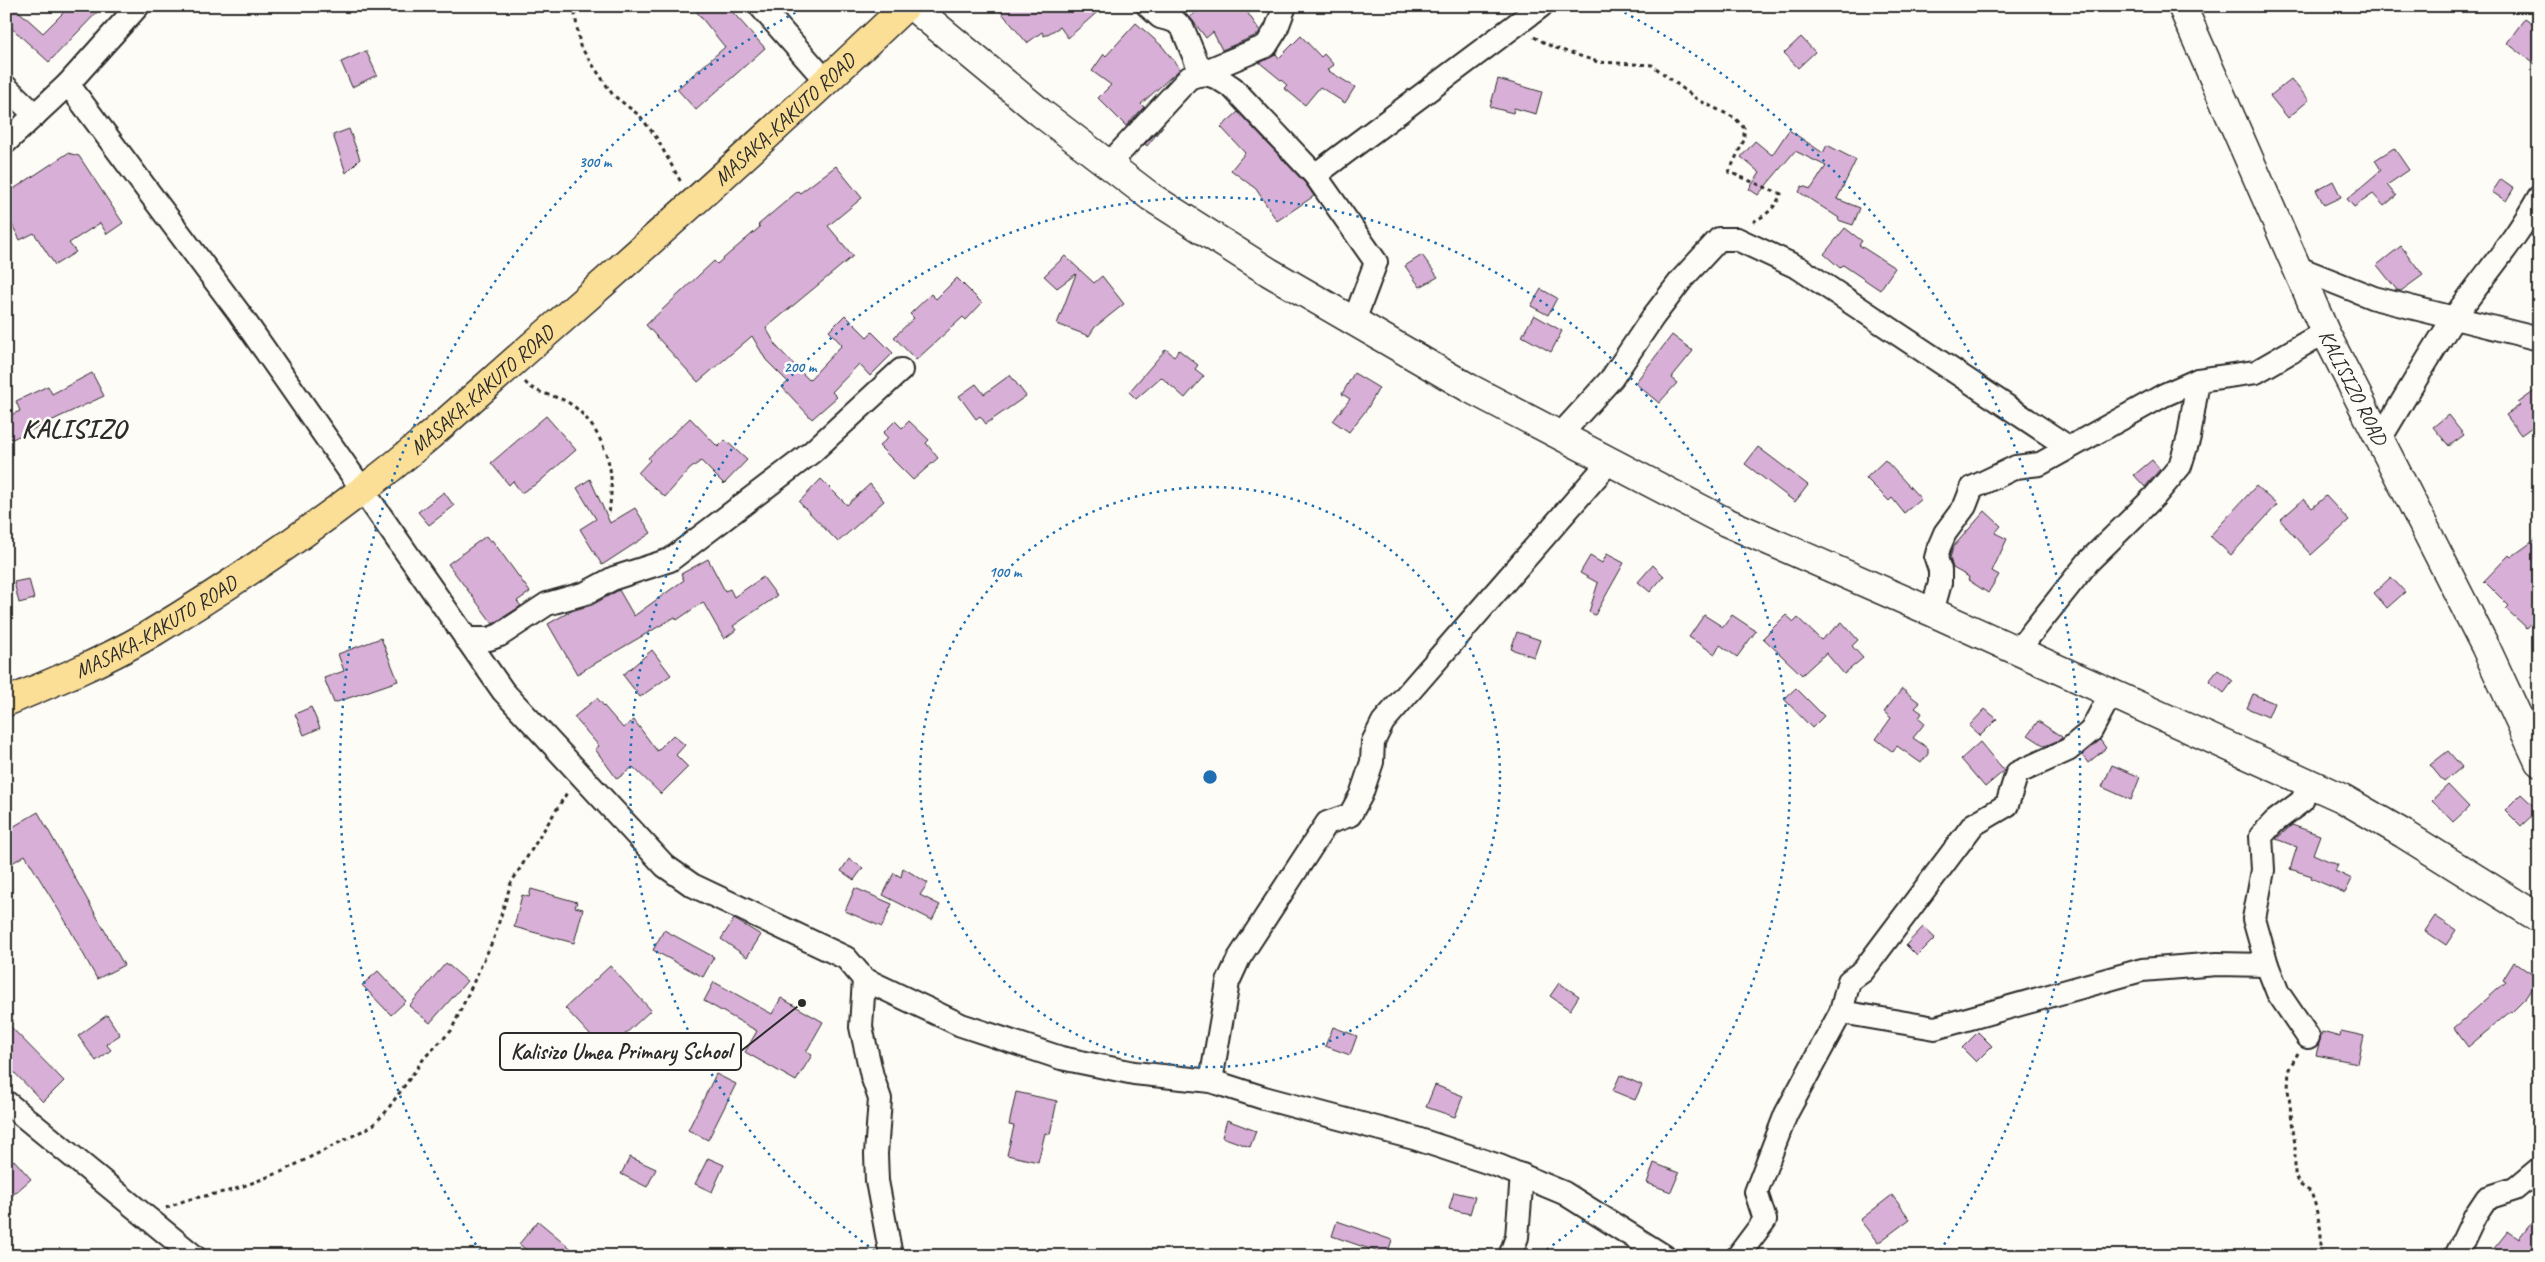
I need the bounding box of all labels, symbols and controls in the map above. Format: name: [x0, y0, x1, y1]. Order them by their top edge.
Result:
street label: MASAKA-KAKUTO ROAD: [708, 46, 862, 191]
text: 300 m: [579, 153, 613, 172]
street label: MASAKA-KAKUTO ROAD: [404, 318, 561, 460]
street label: KALISIZO ROAD: [2313, 325, 2394, 451]
text: 200 m: [784, 358, 818, 377]
district label: KALISIZO: [21, 412, 129, 445]
text: 100 m: [989, 563, 1023, 582]
street label: MASAKA-KAKUTO ROAD: [71, 569, 244, 684]
centre of rings: [1201, 768, 1219, 786]
callout: Kalisizo Umea Primary School: [500, 1033, 741, 1070]
text: Kalisizo Umea Primary School: [511, 1038, 735, 1066]

